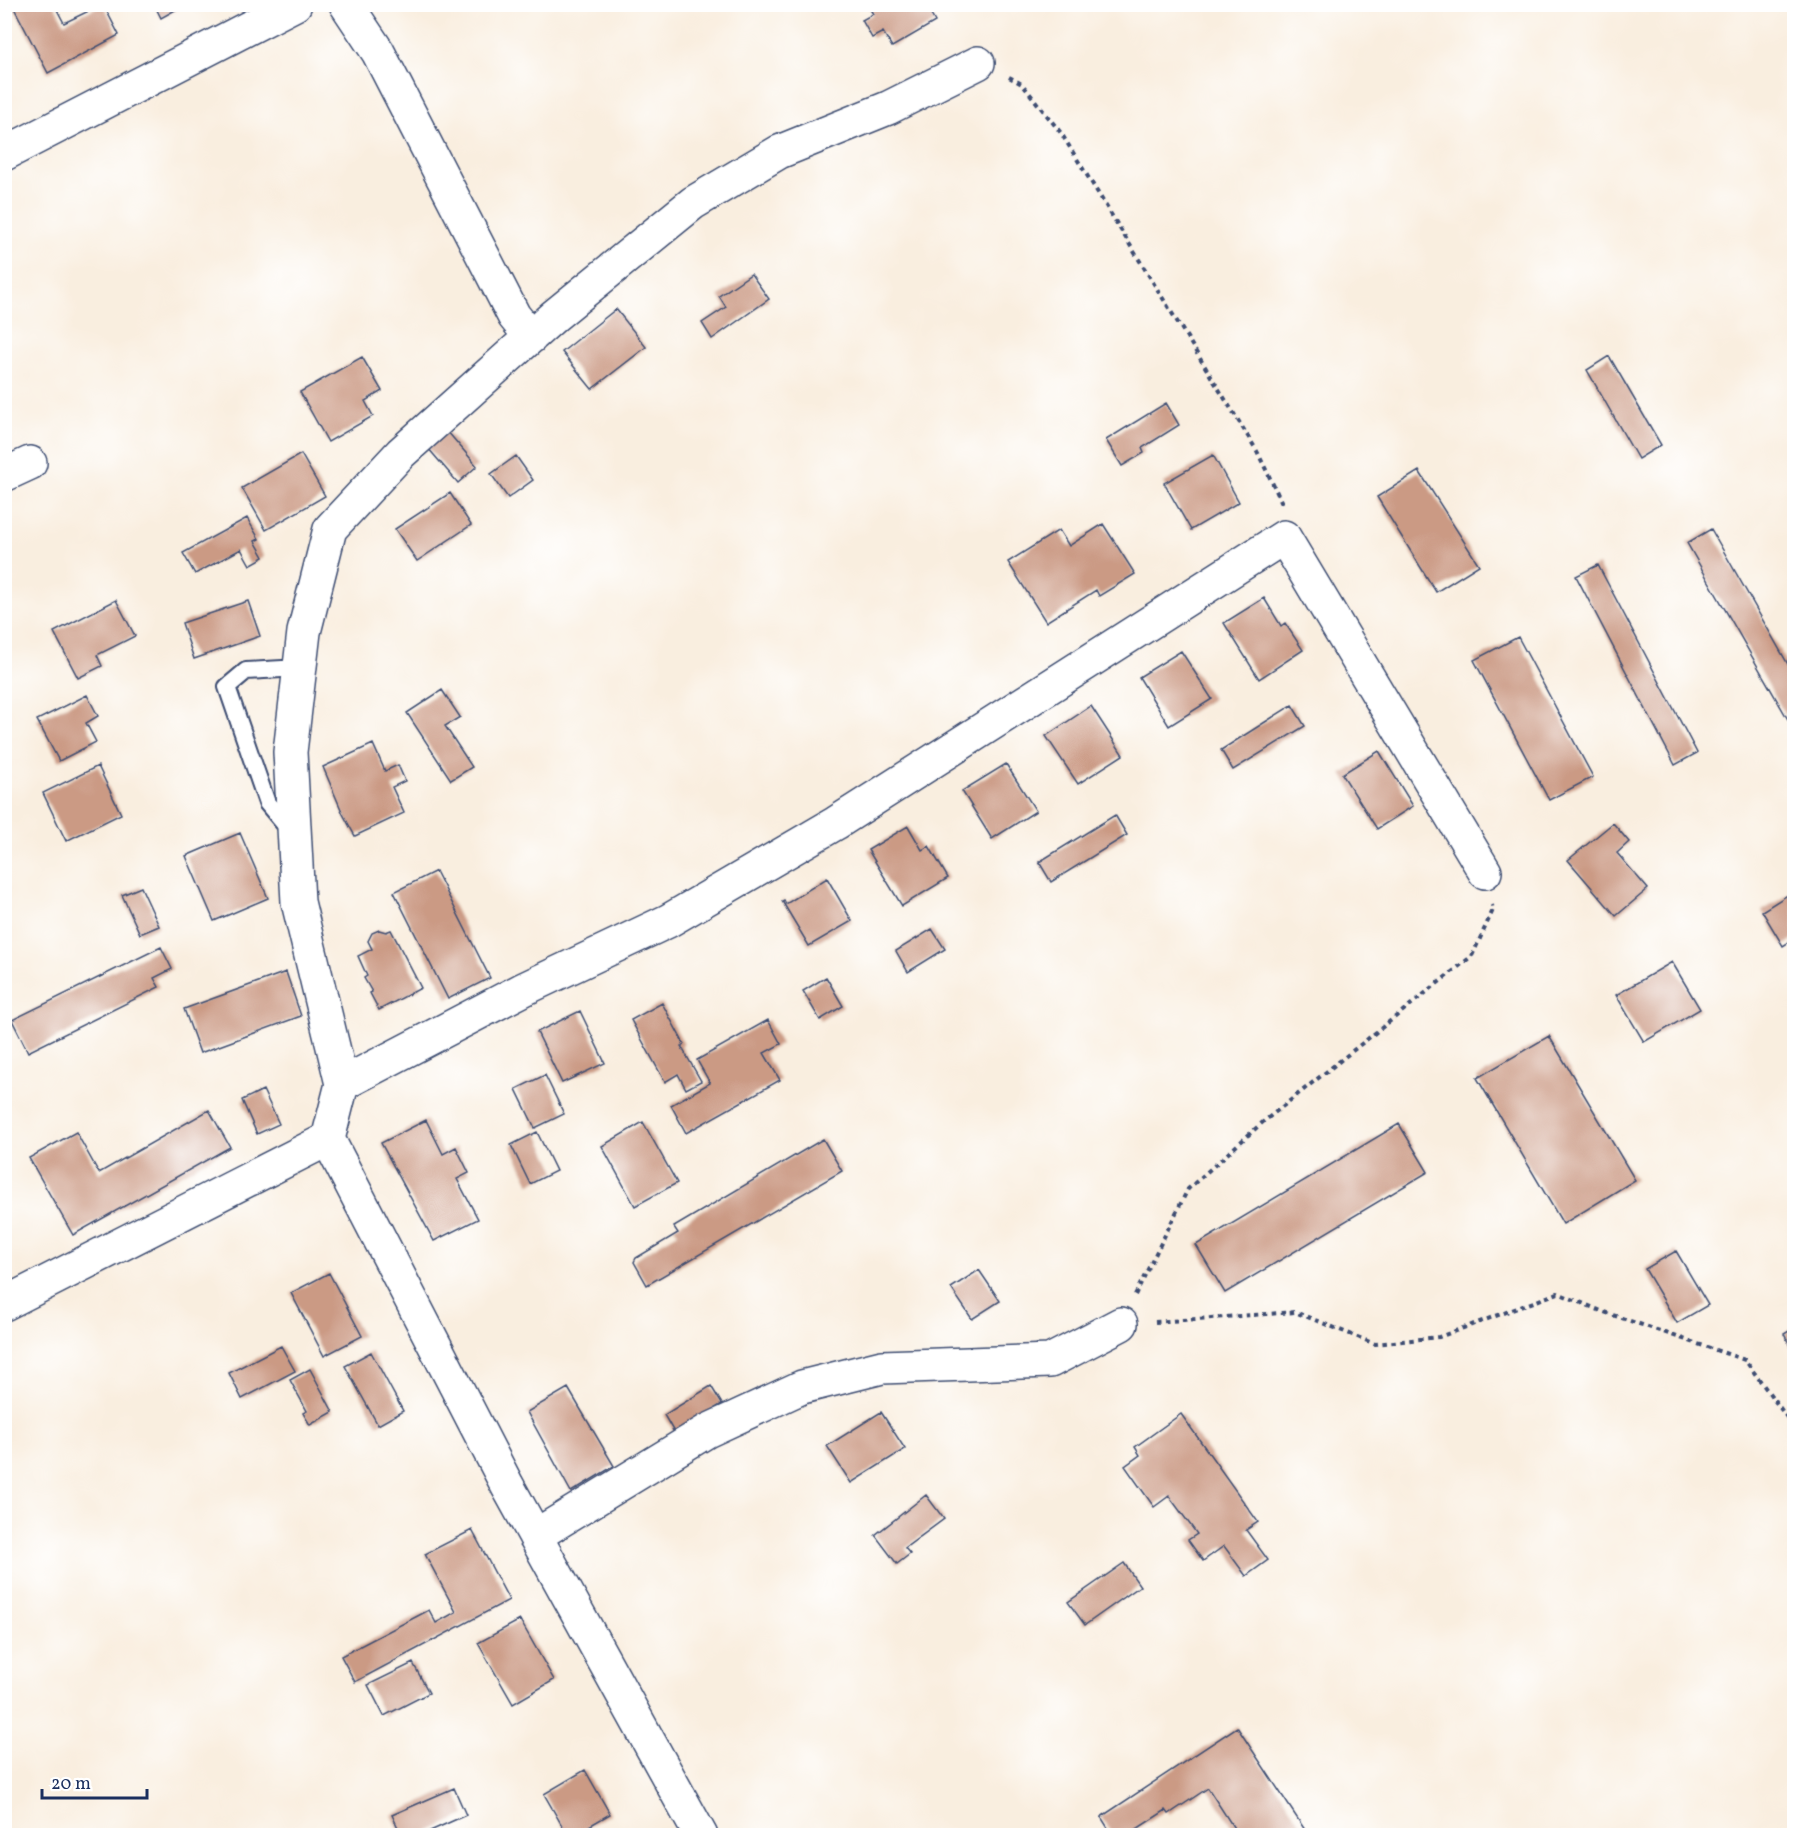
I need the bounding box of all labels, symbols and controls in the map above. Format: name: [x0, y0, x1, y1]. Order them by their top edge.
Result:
scale bar: [42, 1762, 147, 1800]
text: 20 m: [51, 1772, 91, 1797]

